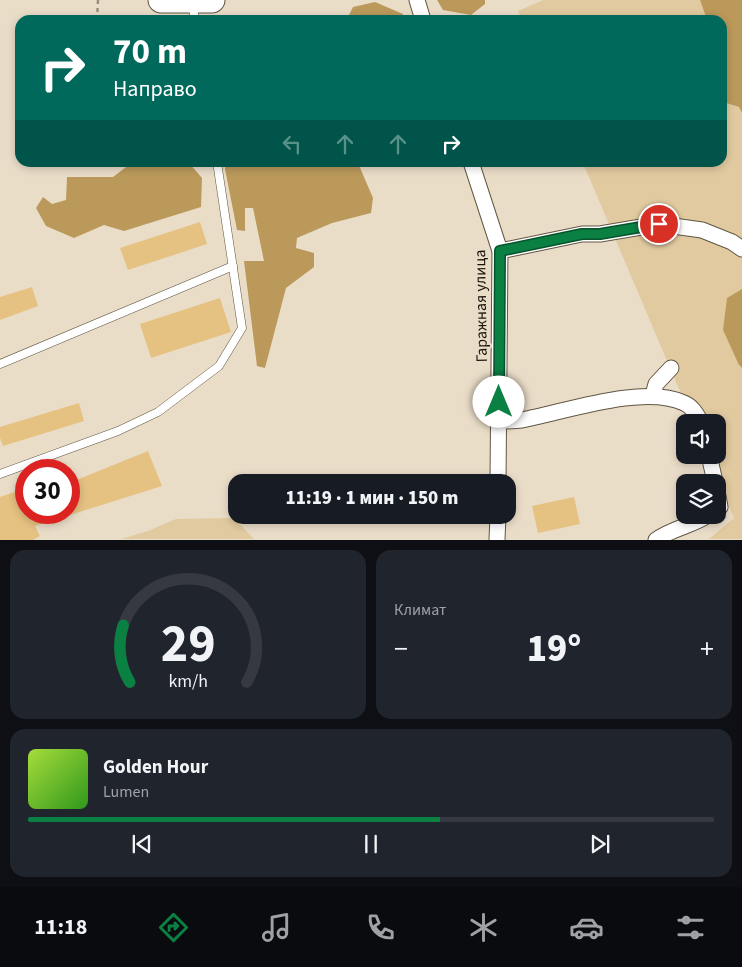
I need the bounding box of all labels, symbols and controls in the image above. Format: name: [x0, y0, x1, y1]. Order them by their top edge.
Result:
text: 70 m: [113, 27, 187, 77]
icon: right: [30, 35, 95, 100]
text: Направо: [113, 73, 197, 105]
icon: left: [278, 130, 306, 158]
icon: ahead: [331, 130, 359, 158]
icon: ahead: [384, 130, 412, 158]
icon: right: [437, 130, 465, 158]
pin: [638, 203, 680, 245]
icon: arrive: [645, 210, 673, 238]
street label: Гаражная улица: [469, 249, 493, 363]
position arrow: [472, 375, 524, 427]
map controls: [676, 414, 726, 524]
button: sound: [676, 414, 726, 464]
speed limit sign: 30: [15, 459, 80, 524]
button: layers: [676, 474, 726, 524]
text: 11:19 · 1 мин · 150 m: [286, 485, 458, 512]
text: Климат: [394, 599, 446, 621]
text: 29: [161, 608, 215, 682]
text: 19°: [527, 622, 581, 676]
text: −: [394, 629, 408, 669]
text: +: [700, 629, 714, 669]
text: km/h: [168, 669, 208, 694]
text: Golden Hour: [103, 754, 208, 781]
text: Lumen: [103, 781, 149, 803]
icon: previous: [128, 830, 156, 858]
icon: pause: [357, 830, 385, 858]
icon: next: [586, 830, 614, 858]
icon: directions: [156, 910, 191, 945]
icon: music: [259, 910, 294, 945]
icon: phone: [363, 910, 398, 945]
icon: climate: [466, 910, 501, 945]
icon: car: [569, 910, 604, 945]
icon: filters: [673, 910, 708, 945]
text: 11:18: [34, 911, 87, 943]

